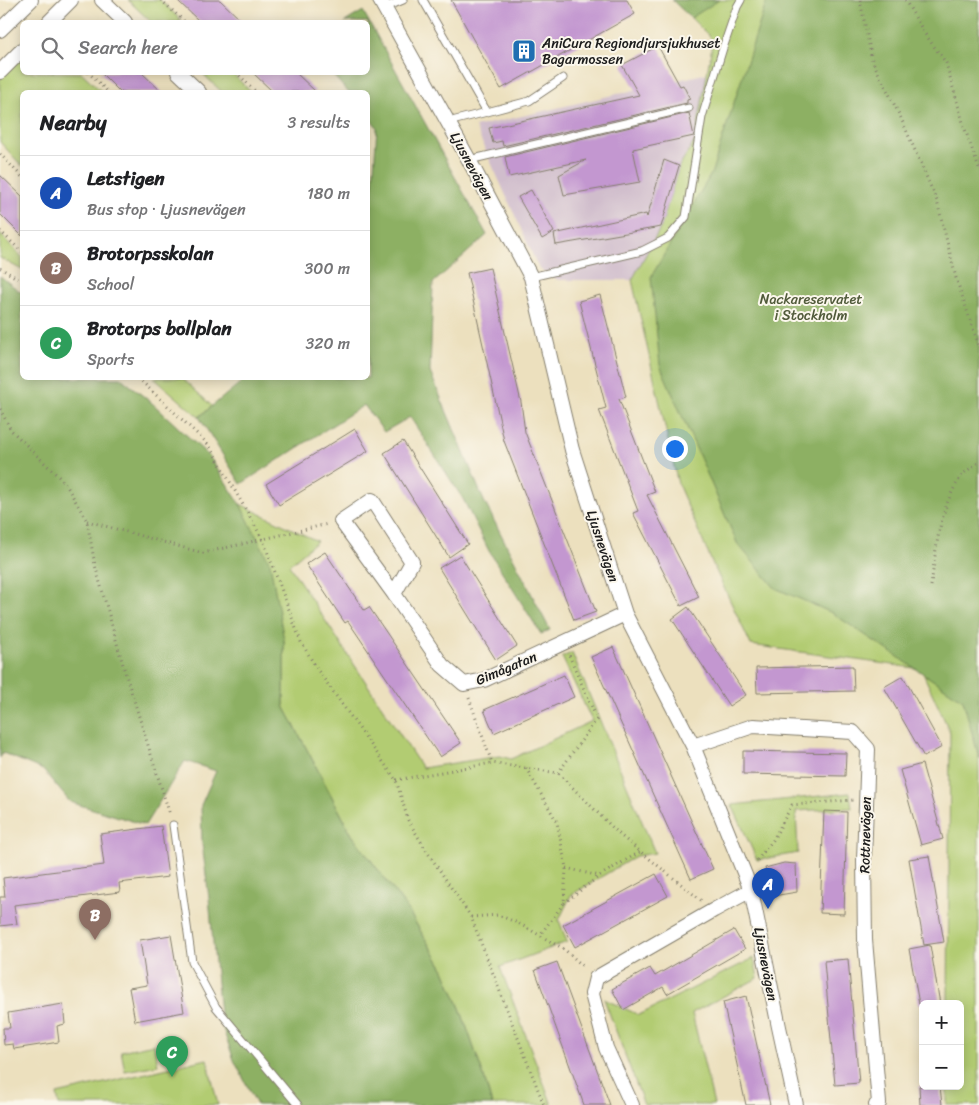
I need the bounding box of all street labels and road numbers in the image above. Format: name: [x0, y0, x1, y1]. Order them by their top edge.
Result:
street label: Ljusnevägen: [443, 127, 500, 205]
street label: Ljusnevägen: [579, 507, 626, 586]
street label: Gimågatan: [472, 644, 541, 693]
street label: Rottnevägen: [852, 796, 879, 874]
street label: Ljusnevägen: [746, 925, 785, 1004]

